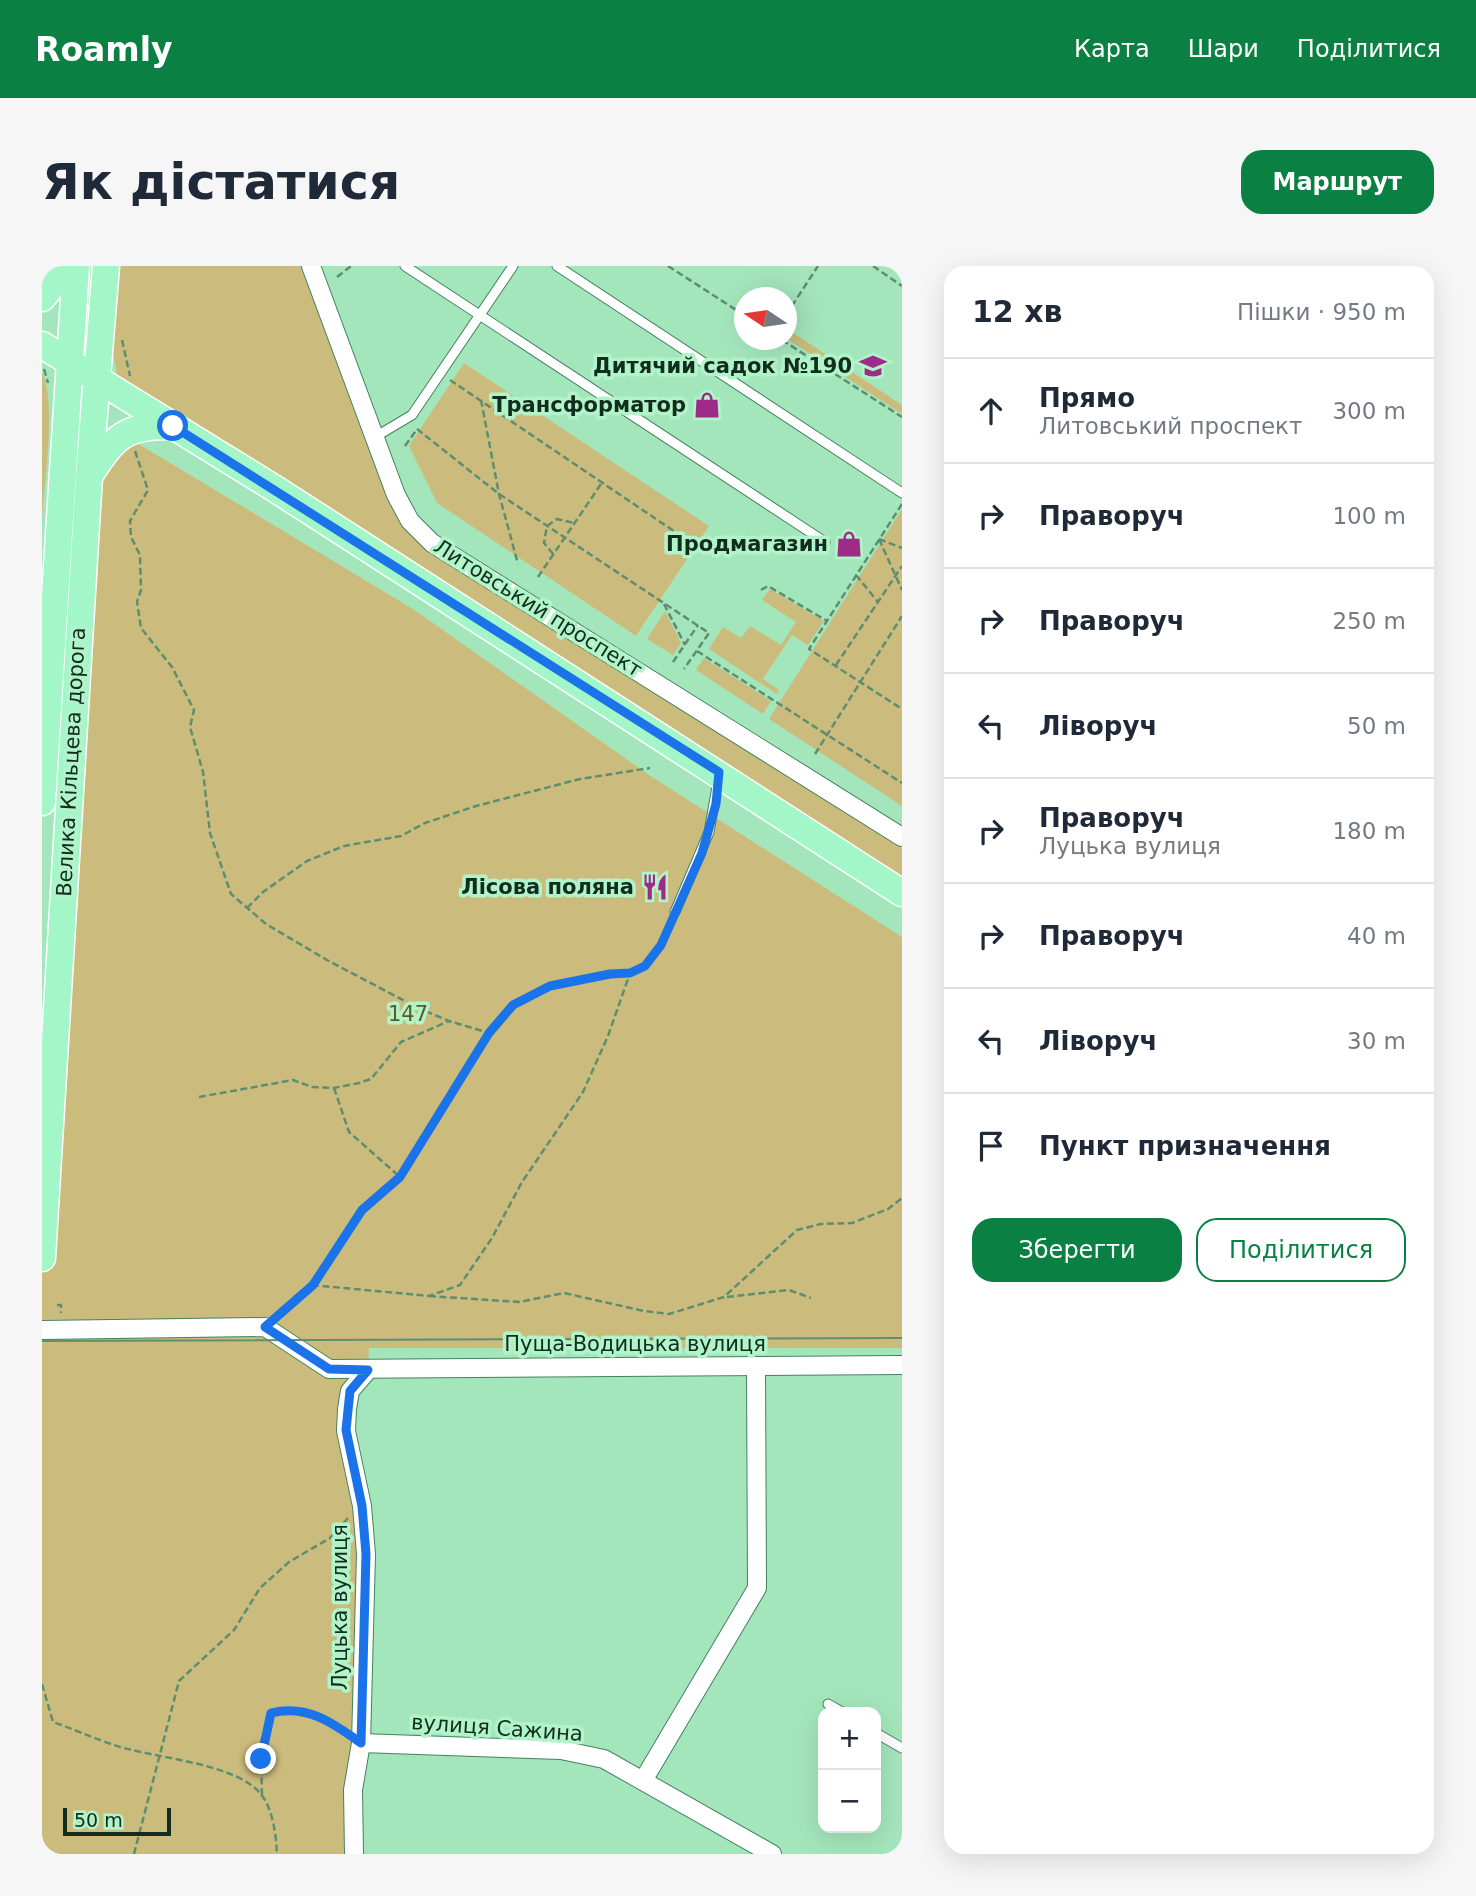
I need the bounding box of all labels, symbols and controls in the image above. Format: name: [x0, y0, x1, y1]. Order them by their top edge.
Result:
text: Roamly: [35, 30, 173, 69]
text: Карта: [1074, 35, 1150, 63]
text: Шари: [1188, 35, 1259, 63]
text: Поділитися: [1297, 35, 1441, 63]
button: Маршрут: [1241, 150, 1434, 214]
text: Як дістатися: [42, 154, 400, 211]
north arrow: [734, 287, 797, 350]
text: 12 хв: [972, 294, 1063, 329]
text: Пішки · 950 m: [1237, 299, 1406, 325]
school or university icon: Дитячий садок №190: [858, 351, 888, 381]
place label: Дитячий садок №190: [593, 354, 852, 378]
text: Прямо: [1039, 383, 1135, 413]
shop icon: Трансформатор: [692, 390, 722, 420]
icon: ahead: [972, 392, 1010, 430]
place label: Трансформатор: [492, 393, 686, 417]
text: 300 m: [1332, 398, 1406, 424]
route start: [157, 410, 188, 441]
text: Литовський проспект: [1039, 413, 1302, 439]
icon: right: [972, 497, 1010, 535]
text: Праворуч: [1039, 501, 1185, 531]
text: 100 m: [1332, 503, 1406, 529]
shop icon: Продмагазин: [834, 529, 864, 559]
place label: Продмагазин: [666, 532, 828, 556]
street label: Литовський проспект: [430, 534, 646, 682]
icon: right: [972, 602, 1010, 640]
text: Праворуч: [1039, 606, 1185, 636]
text: 250 m: [1332, 608, 1406, 634]
street label: Велика Кільцева дорога: [52, 627, 90, 897]
icon: left: [972, 707, 1010, 745]
text: Ліворуч: [1039, 711, 1157, 741]
text: 50 m: [1347, 713, 1406, 739]
text: Праворуч: [1039, 803, 1185, 833]
icon: right: [972, 812, 1010, 850]
text: 180 m: [1332, 818, 1406, 844]
text: Луцька вулиця: [1039, 833, 1221, 859]
restaurant icon: Лісова поляна: [640, 872, 670, 902]
place label: Лісова поляна: [461, 875, 634, 899]
icon: right: [972, 917, 1010, 955]
text: Праворуч: [1039, 921, 1185, 951]
text: 40 m: [1347, 923, 1406, 949]
park label: 147: [388, 1002, 428, 1026]
icon: left: [972, 1022, 1010, 1060]
text: Ліворуч: [1039, 1026, 1157, 1056]
text: 30 m: [1347, 1028, 1406, 1054]
icon: arrive: [972, 1127, 1010, 1165]
text: Пункт призначення: [1039, 1131, 1331, 1161]
button: Зберегти: [972, 1218, 1182, 1282]
button: Поділитися: [1196, 1218, 1406, 1282]
street label: Пуща-Водицька вулиця: [504, 1332, 766, 1356]
street label: Луцька вулиця: [328, 1524, 352, 1690]
map controls: [818, 1707, 881, 1833]
button: +: [818, 1707, 881, 1770]
street label: вулиця Сажина: [410, 1710, 584, 1746]
route end: [245, 1743, 276, 1774]
button: −: [818, 1770, 881, 1833]
scale bar: [63, 1805, 172, 1837]
text: 50 m: [74, 1809, 123, 1831]

